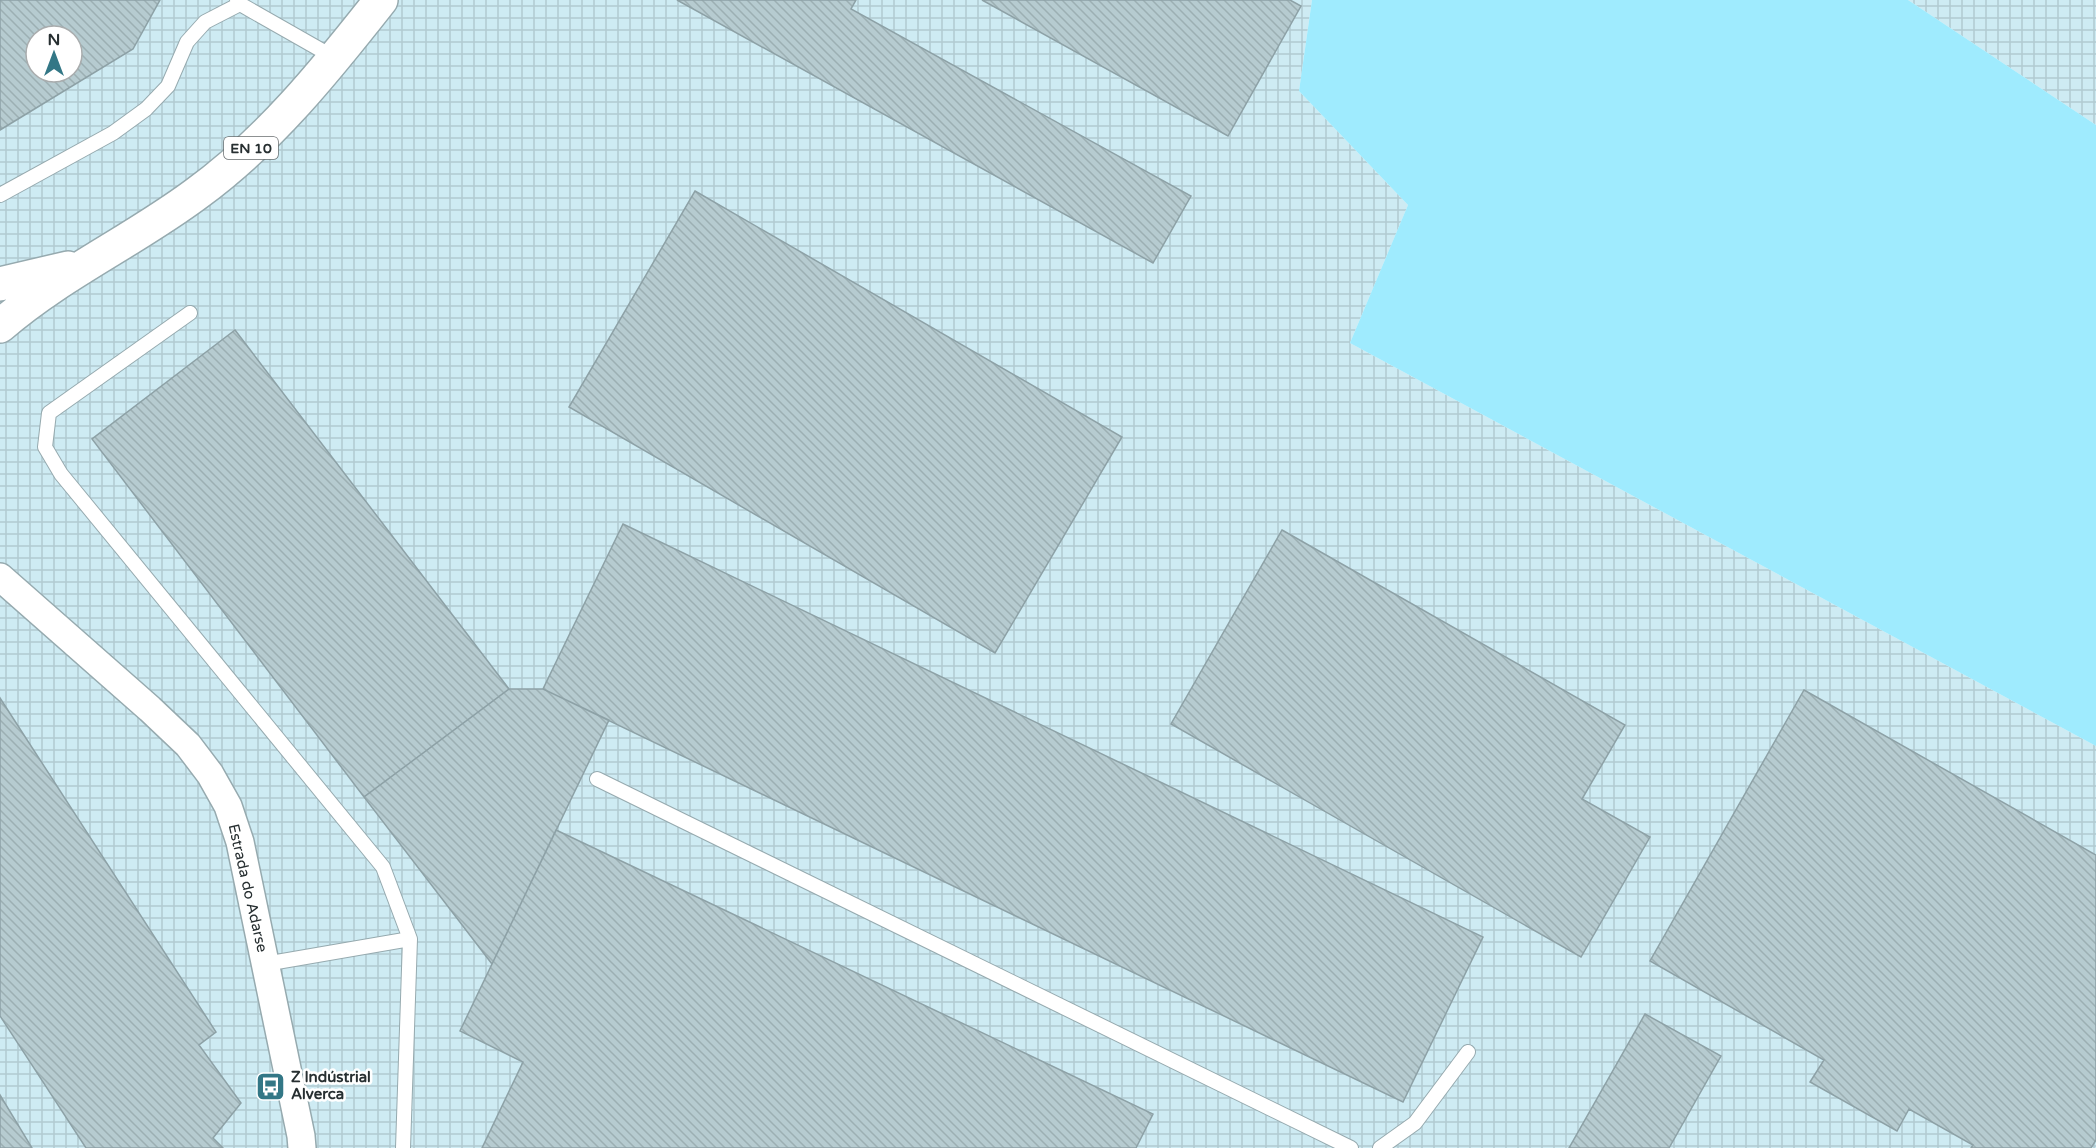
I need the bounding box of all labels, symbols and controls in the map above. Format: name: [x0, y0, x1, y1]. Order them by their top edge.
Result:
north arrow: [24, 24, 84, 84]
text: N: [48, 30, 60, 50]
road number: EN 10: [224, 137, 278, 159]
street label: Estrada do Adarse: [224, 822, 272, 954]
place label: Z Indústrial Alverca: [291, 1068, 371, 1103]
bus stop icon: Z Indústrial Alverca: [254, 1070, 286, 1102]

